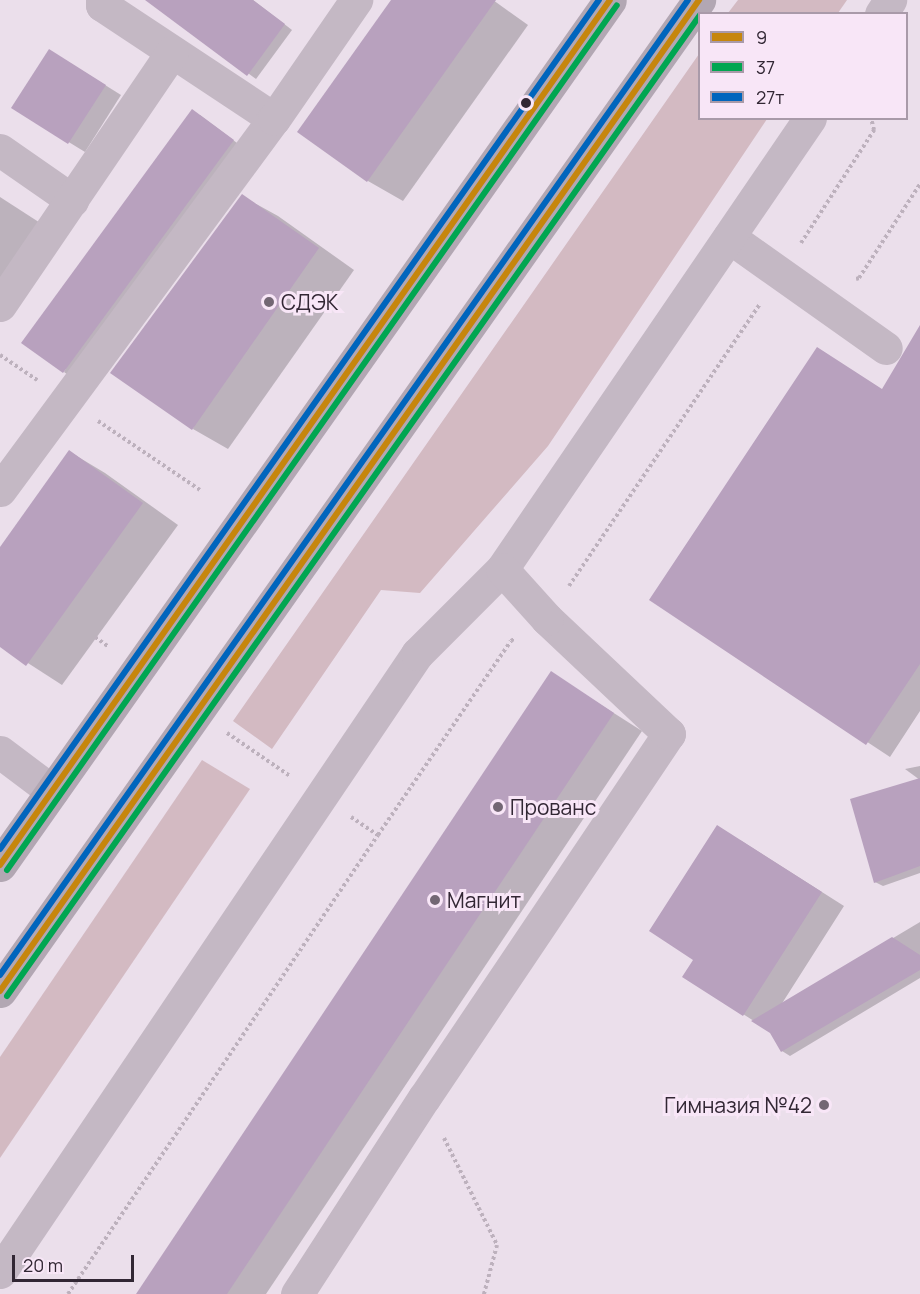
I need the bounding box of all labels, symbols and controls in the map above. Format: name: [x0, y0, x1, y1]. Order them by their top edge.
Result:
legend: [698, 12, 908, 120]
text: 9: [756, 25, 767, 49]
text: 37: [756, 55, 775, 79]
text: 27т: [756, 85, 784, 109]
unlabelled marker: [520, 97, 532, 109]
place label: СДЭК: [281, 289, 338, 315]
marker: СДЭК: [262, 295, 276, 309]
place label: Прованс: [510, 794, 596, 820]
marker: Прованс: [491, 800, 505, 814]
place label: Магнит: [447, 887, 521, 913]
marker: Магнит: [428, 893, 442, 907]
place label: Гимназия №42: [664, 1092, 812, 1118]
marker: Гимназия №42: [817, 1098, 831, 1112]
scale bar: [15, 1243, 136, 1281]
text: 20 m: [23, 1253, 63, 1277]

